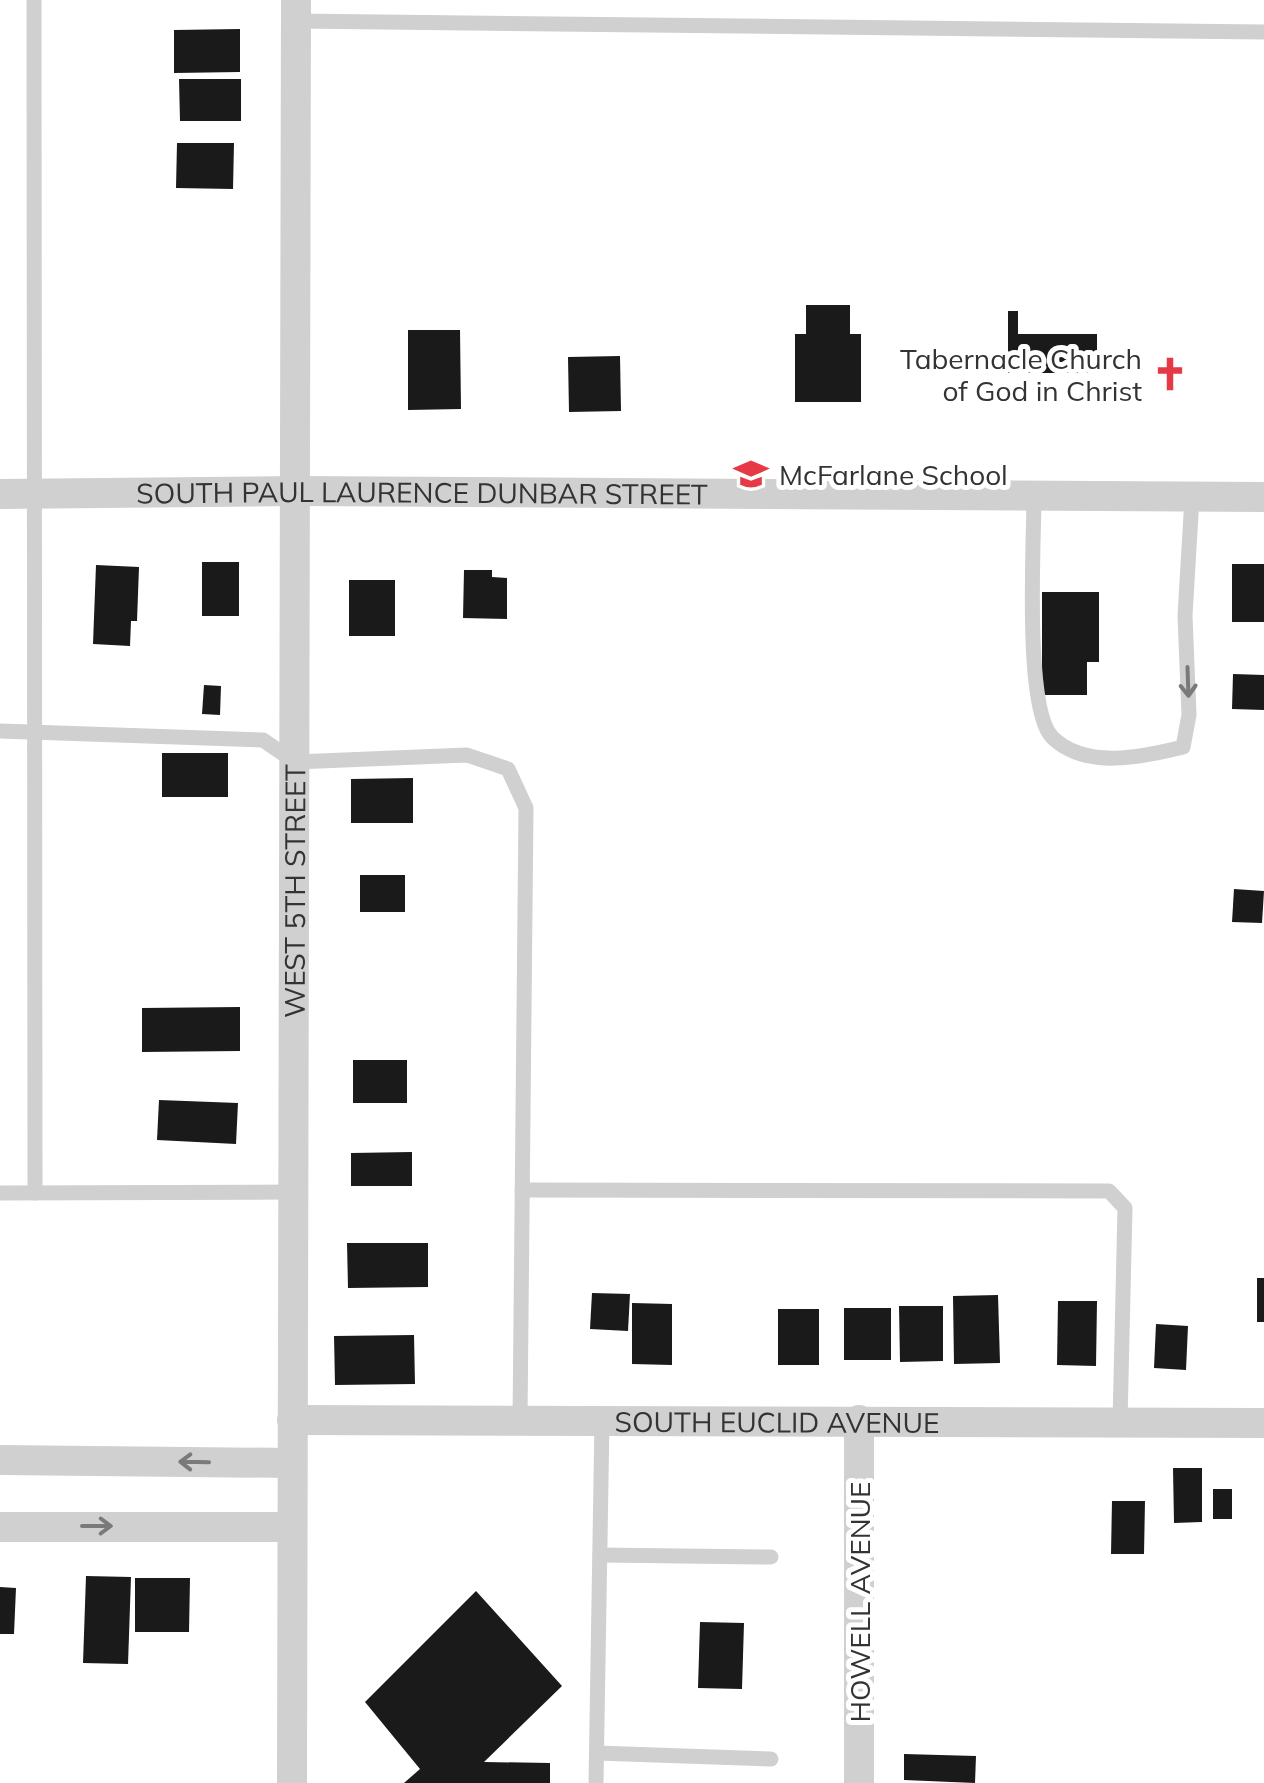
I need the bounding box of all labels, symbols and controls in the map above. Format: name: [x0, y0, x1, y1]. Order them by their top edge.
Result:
place label: Tabernacle Church of God in Christ: [900, 341, 1142, 408]
church icon: Tabernacle Church of God in Christ: [1151, 355, 1189, 393]
school or university icon: McFarlane School: [732, 455, 770, 493]
place label: McFarlane School: [779, 457, 1008, 492]
street label: SOUTH PAUL LAURENCE DUNBAR STREET: [136, 473, 708, 511]
one-way arrow: [1178, 665, 1197, 697]
street label: WEST 5TH STREET: [276, 764, 312, 1018]
street label: SOUTH EUCLID AVENUE: [614, 1403, 940, 1439]
one-way arrow: [179, 1452, 211, 1471]
street label: HOWELL AVENUE: [842, 1482, 877, 1722]
one-way arrow: [81, 1517, 113, 1536]

